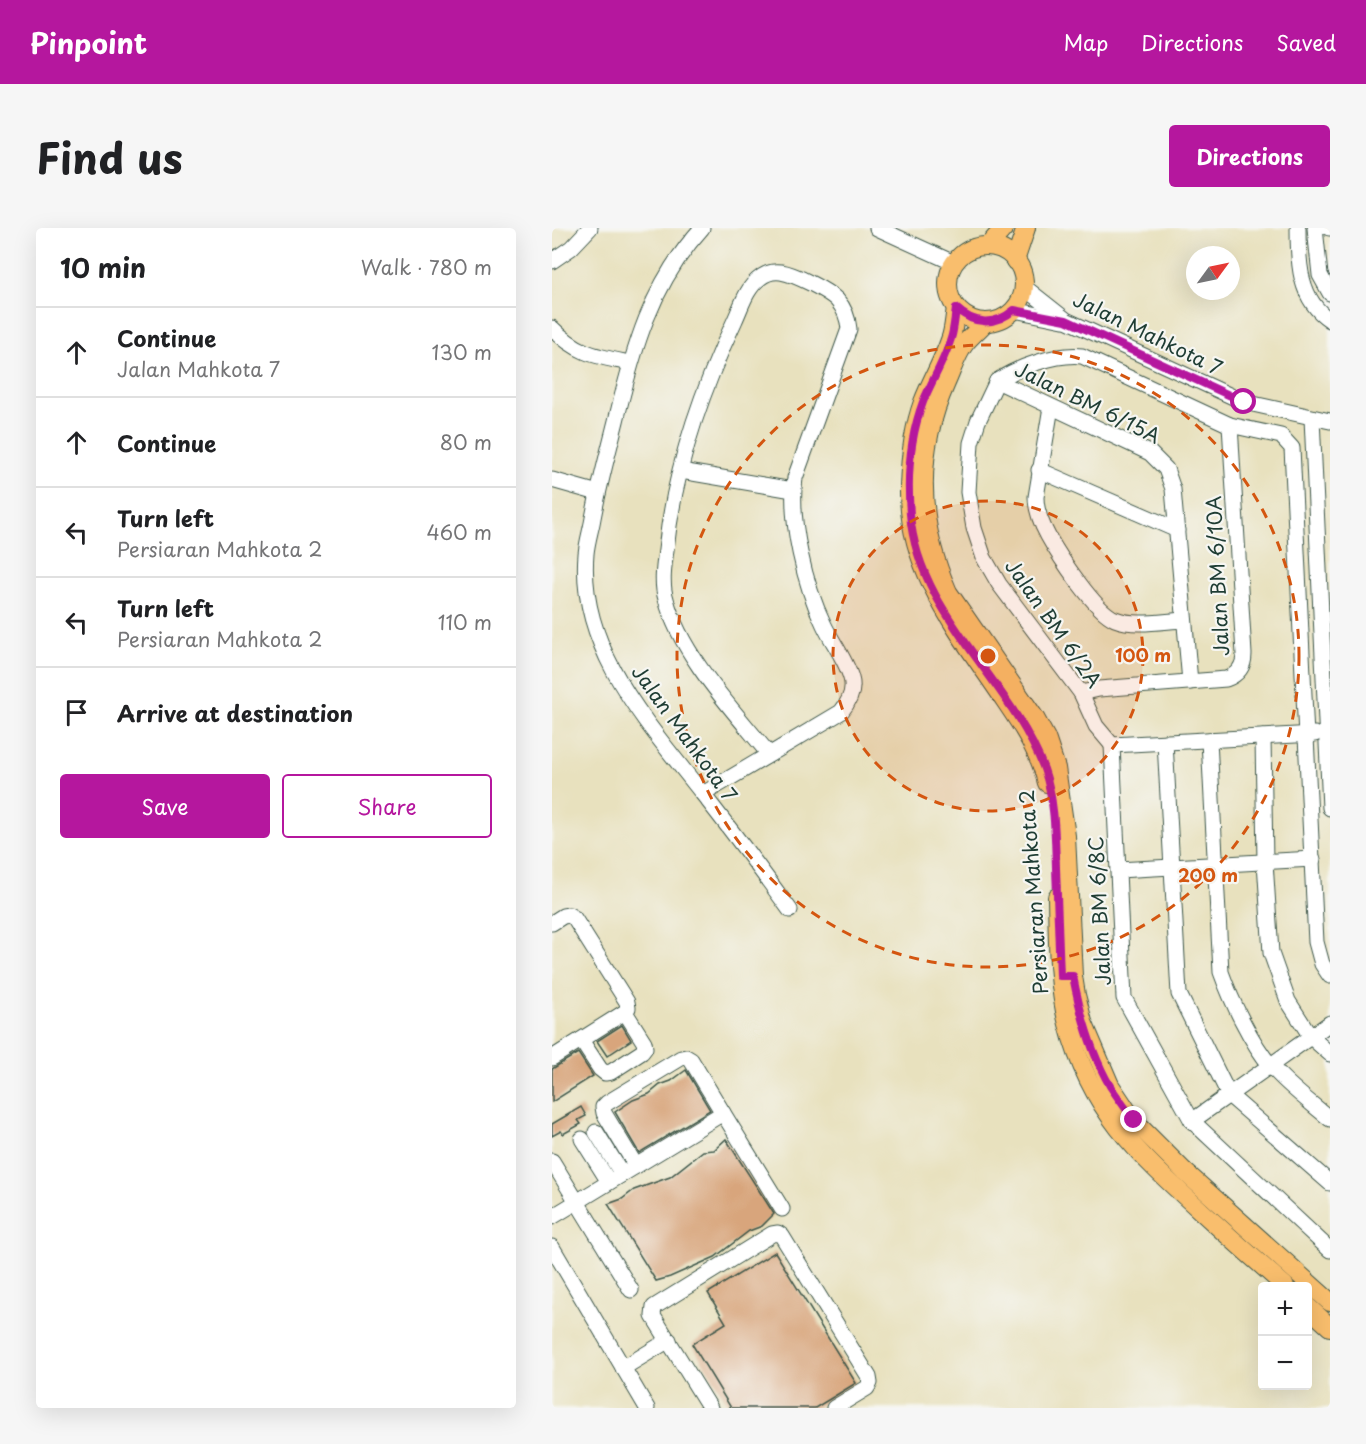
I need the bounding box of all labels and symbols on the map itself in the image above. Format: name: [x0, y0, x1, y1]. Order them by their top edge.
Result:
north arrow: [1186, 246, 1240, 300]
street label: Jalan Mahkota 7: [1068, 284, 1228, 382]
street label: Jalan BM 6/15A: [1010, 354, 1166, 450]
route start: [1230, 388, 1256, 414]
street label: Jalan BM 6/10A: [1198, 495, 1236, 657]
street label: Jalan BM 6/2A: [998, 552, 1110, 694]
text: 100 m: [1115, 641, 1171, 668]
centre of rings: [978, 646, 998, 666]
street label: Jalan Mahkota 7: [625, 658, 745, 808]
street label: Persiaran Mahkota 2: [1011, 789, 1055, 995]
street label: Jalan BM 6/8C: [1080, 835, 1118, 987]
text: 200 m: [1178, 861, 1238, 888]
route end: [1120, 1106, 1146, 1132]

